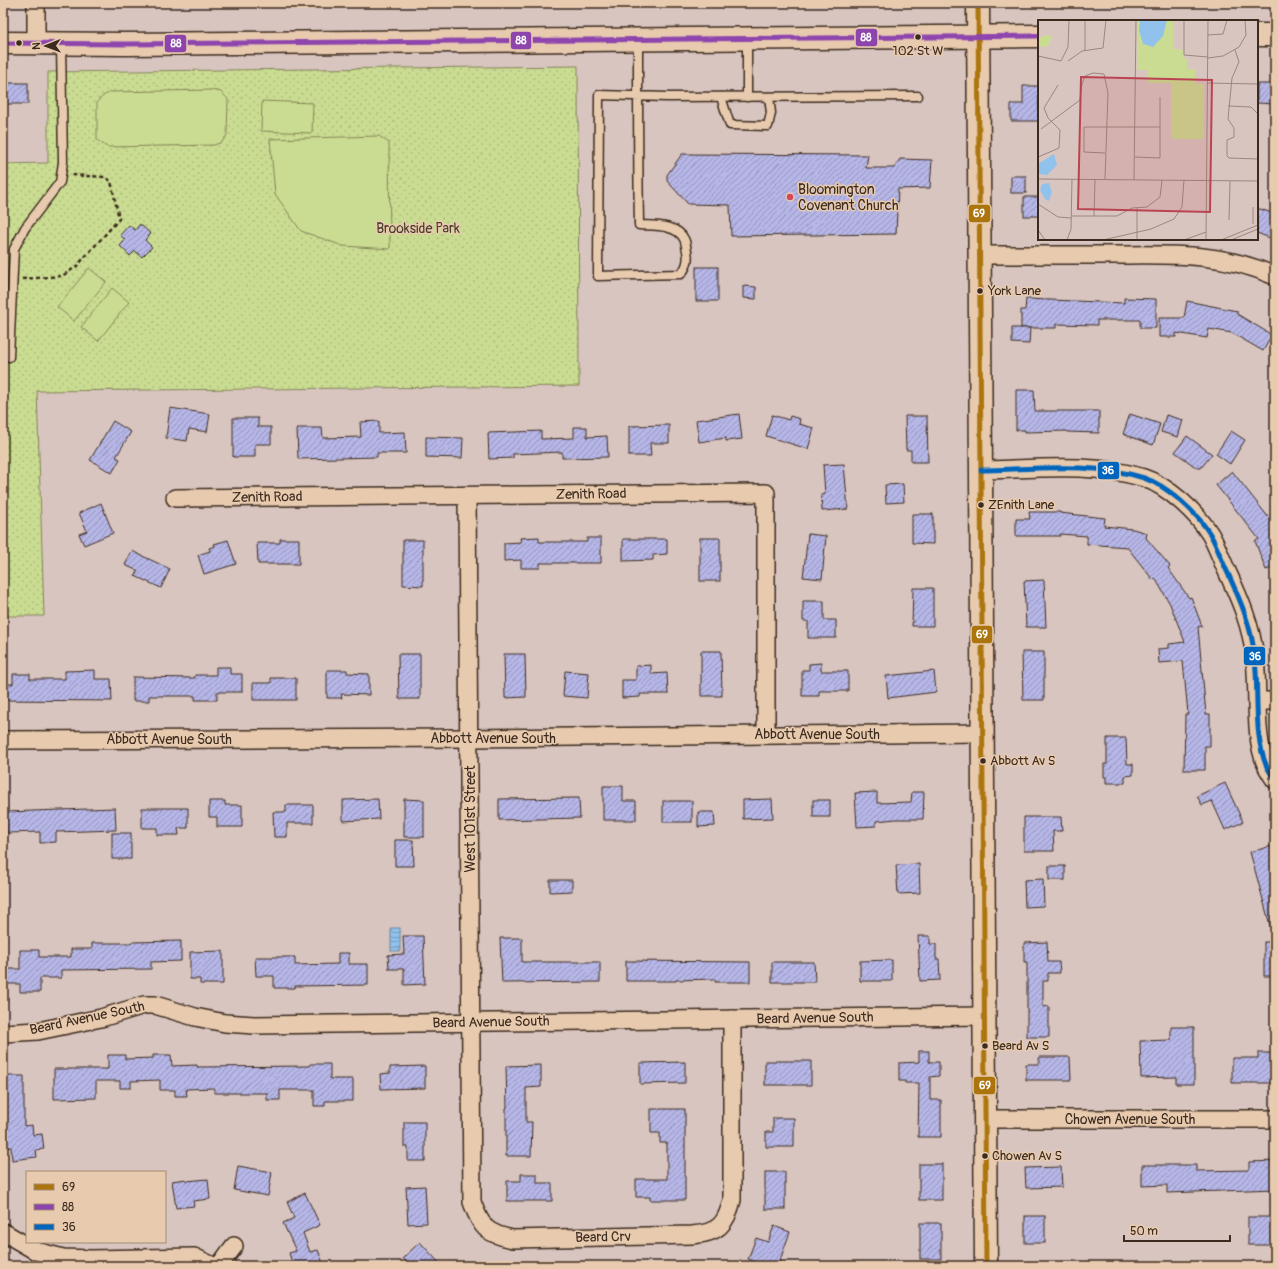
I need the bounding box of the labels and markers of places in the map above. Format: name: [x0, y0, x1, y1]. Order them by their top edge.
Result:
marker: 102 St W: [913, 32, 923, 42]
unlabelled marker: [14, 38, 24, 48]
place label: 102 St W: [893, 43, 943, 59]
place label: Bloomington Covenant Church: [798, 181, 898, 214]
marker: Bloomington Covenant Church: [785, 192, 795, 202]
place label: York Lane: [987, 283, 1042, 299]
marker: York Lane: [975, 286, 985, 296]
place label: ZEnith Lane: [988, 497, 1055, 513]
marker: ZEnith Lane: [976, 500, 986, 510]
place label: Abbott Av S: [990, 753, 1055, 769]
marker: Abbott Av S: [978, 756, 988, 766]
place label: Beard Av S: [992, 1038, 1049, 1054]
marker: Beard Av S: [980, 1041, 990, 1051]
place label: Chowen Av S: [992, 1148, 1062, 1164]
marker: Chowen Av S: [980, 1151, 990, 1161]

